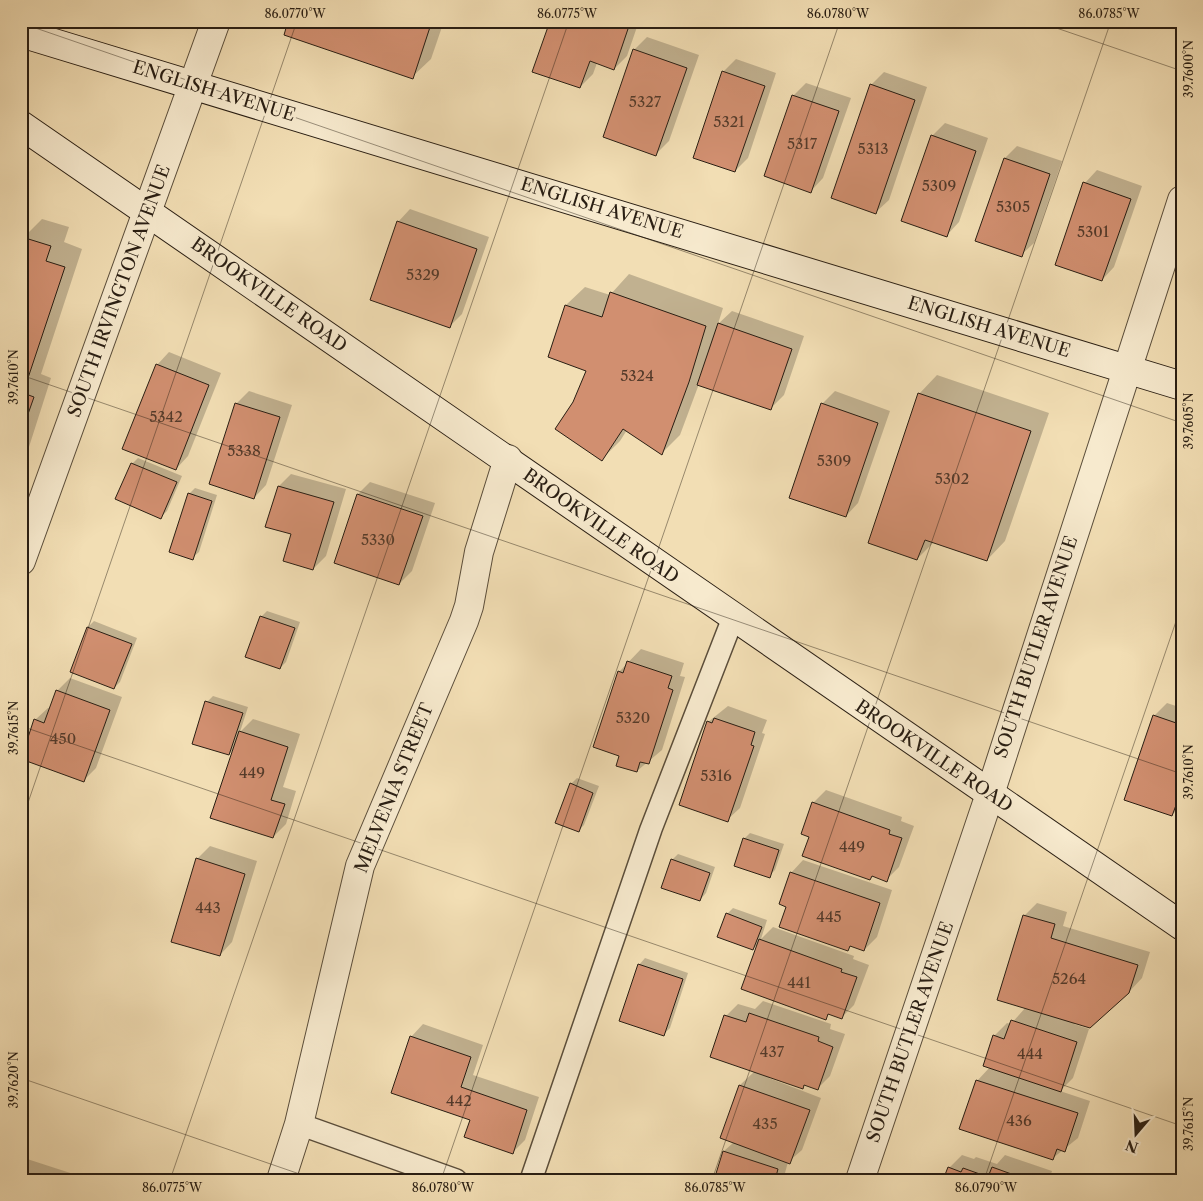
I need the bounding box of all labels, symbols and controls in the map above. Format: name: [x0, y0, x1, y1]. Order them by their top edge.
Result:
text: 86.0770°W: [264, 6, 326, 21]
text: 86.0775°W: [537, 6, 598, 21]
text: 86.0780°W: [807, 6, 870, 21]
text: 86.0785°W: [1078, 6, 1141, 21]
text: 39.7600°N: [1181, 40, 1196, 98]
street label: ENGLISH AVENUE: [130, 56, 298, 126]
house number: 5327: [629, 92, 662, 111]
house number: 5321: [713, 112, 745, 131]
house number: 5317: [787, 134, 818, 153]
house number: 5313: [858, 139, 888, 158]
street label: SOUTH IRVINGTON AVENUE: [63, 162, 175, 420]
street label: ENGLISH AVENUE: [518, 173, 686, 243]
house number: 5309: [922, 176, 956, 195]
house number: 5305: [996, 197, 1030, 216]
house number: 5301: [1077, 222, 1110, 241]
street label: BROOKVILLE ROAD: [187, 233, 351, 357]
house number: 5329: [406, 265, 440, 284]
street label: ENGLISH AVENUE: [905, 292, 1073, 362]
text: 39.7610°N: [6, 349, 21, 405]
house number: 5324: [620, 366, 654, 385]
text: 39.7605°N: [1181, 393, 1196, 449]
house number: 5342: [149, 407, 183, 426]
house number: 5338: [227, 441, 261, 460]
house number: 5309: [817, 451, 851, 470]
street label: BROOKVILLE ROAD: [519, 464, 683, 588]
house number: 5302: [935, 469, 969, 488]
house number: 5330: [361, 530, 395, 549]
street label: SOUTH BUTLER AVENUE: [990, 533, 1082, 761]
street label: BROOKVILLE ROAD: [851, 695, 1017, 817]
street label: MELVENIA STREET: [350, 699, 438, 876]
text: 39.7615°N: [6, 701, 21, 755]
house number: 5320: [616, 708, 650, 727]
house number: 450: [50, 729, 76, 748]
text: 39.7610°N: [1181, 744, 1196, 800]
house number: 449: [239, 763, 265, 782]
house number: 5316: [700, 766, 732, 785]
house number: 449: [839, 837, 865, 856]
house number: 443: [195, 898, 221, 917]
house number: 445: [816, 907, 842, 926]
street label: SOUTH BUTLER AVENUE: [862, 919, 958, 1145]
house number: 5264: [1052, 969, 1086, 988]
house number: 441: [787, 973, 812, 992]
house number: 437: [760, 1042, 785, 1061]
house number: 444: [1017, 1044, 1043, 1063]
text: 39.7620°N: [6, 1051, 21, 1109]
house number: 442: [446, 1091, 472, 1110]
text: 39.7615°N: [1181, 1097, 1196, 1151]
north arrow: [1110, 1108, 1160, 1158]
house number: 436: [1006, 1111, 1032, 1130]
house number: 435: [752, 1114, 778, 1133]
text: N: [1123, 1136, 1140, 1157]
text: 86.0775°W: [142, 1180, 203, 1195]
text: 86.0780°W: [412, 1180, 475, 1195]
text: 86.0785°W: [684, 1180, 747, 1195]
text: 86.0790°W: [955, 1180, 1018, 1195]

